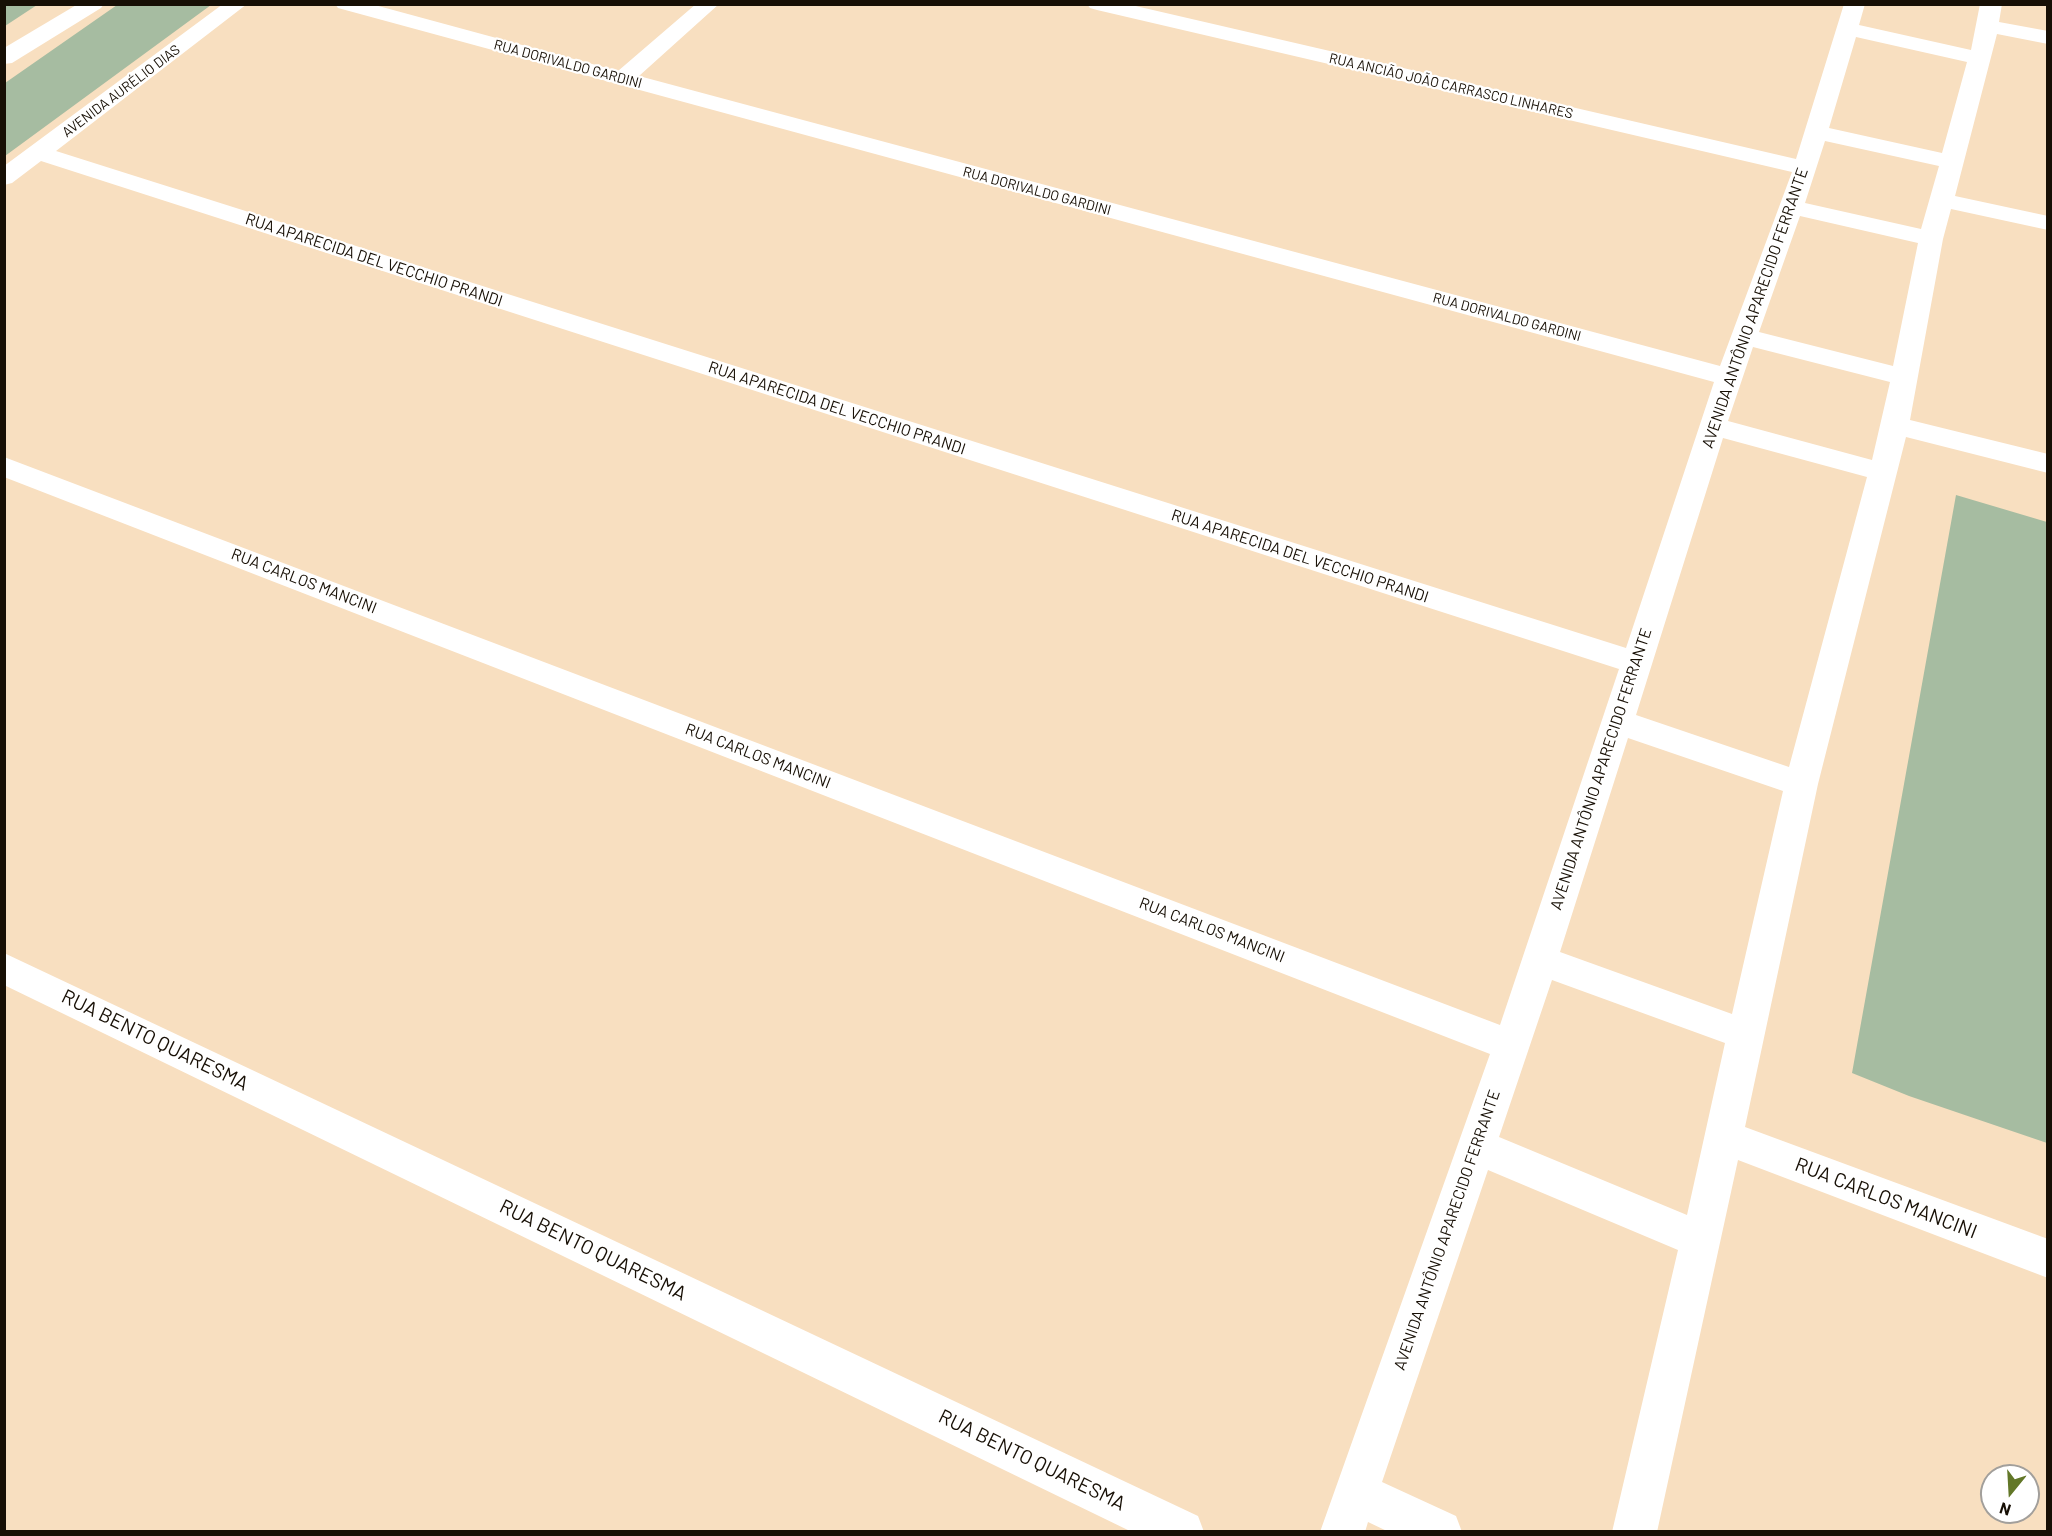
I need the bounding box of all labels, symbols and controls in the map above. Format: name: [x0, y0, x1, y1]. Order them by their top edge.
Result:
street label: RUA DORIVALDO GARDINI: [492, 36, 644, 92]
street label: AVENIDA AURÉLIO DIAS: [59, 41, 183, 141]
street label: RUA ANCIÃO JOÃO CARRASCO LINHARES: [1327, 50, 1575, 122]
street label: RUA DORIVALDO GARDINI: [961, 163, 1113, 219]
street label: AVENIDA ANTÔNIO APARECIDO FERRANTE: [1698, 165, 1812, 451]
street label: RUA APARECIDA DEL VECCHIO PRANDI: [243, 209, 505, 311]
street label: RUA DORIVALDO GARDINI: [1431, 289, 1583, 345]
street label: RUA APARECIDA DEL VECCHIO PRANDI: [706, 357, 968, 459]
street label: RUA APARECIDA DEL VECCHIO PRANDI: [1169, 505, 1431, 607]
street label: RUA CARLOS MANCINI: [228, 544, 380, 618]
street label: AVENIDA ANTÔNIO APARECIDO FERRANTE: [1546, 626, 1656, 912]
street label: RUA CARLOS MANCINI: [682, 719, 834, 793]
street label: RUA CARLOS MANCINI: [1136, 893, 1288, 967]
street label: RUA BENTO QUARESMA: [58, 984, 252, 1096]
street label: AVENIDA ANTÔNIO APARECIDO FERRANTE: [1390, 1087, 1504, 1373]
street label: RUA CARLOS MANCINI: [1792, 1152, 1980, 1244]
street label: RUA BENTO QUARESMA: [496, 1194, 690, 1306]
street label: RUA BENTO QUARESMA: [935, 1404, 1129, 1516]
north arrow: [1980, 1464, 2040, 1524]
text: N: [1997, 1499, 2013, 1520]

